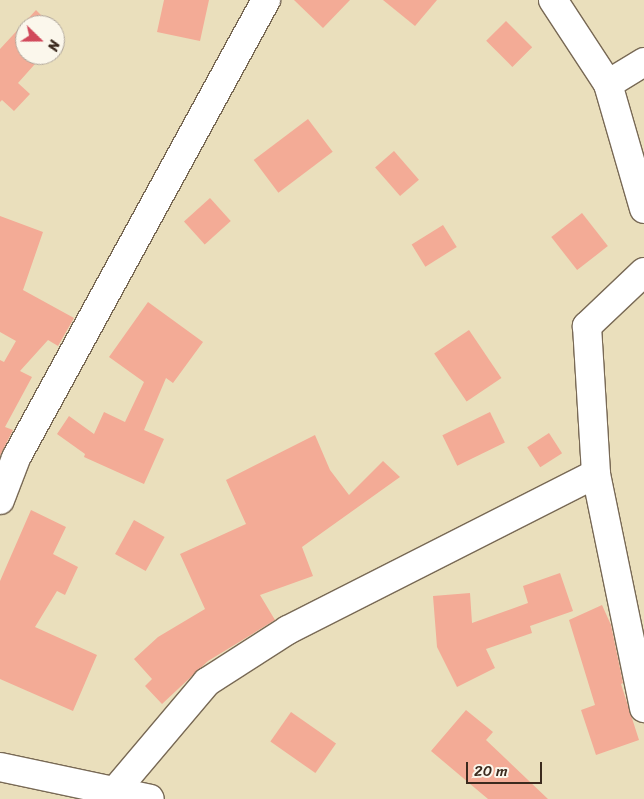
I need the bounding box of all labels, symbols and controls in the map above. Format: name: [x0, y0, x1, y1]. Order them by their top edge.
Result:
north arrow: [15, 15, 65, 65]
text: N: [40, 36, 67, 55]
scale bar: [469, 752, 545, 784]
text: 20 m: [474, 758, 508, 784]

